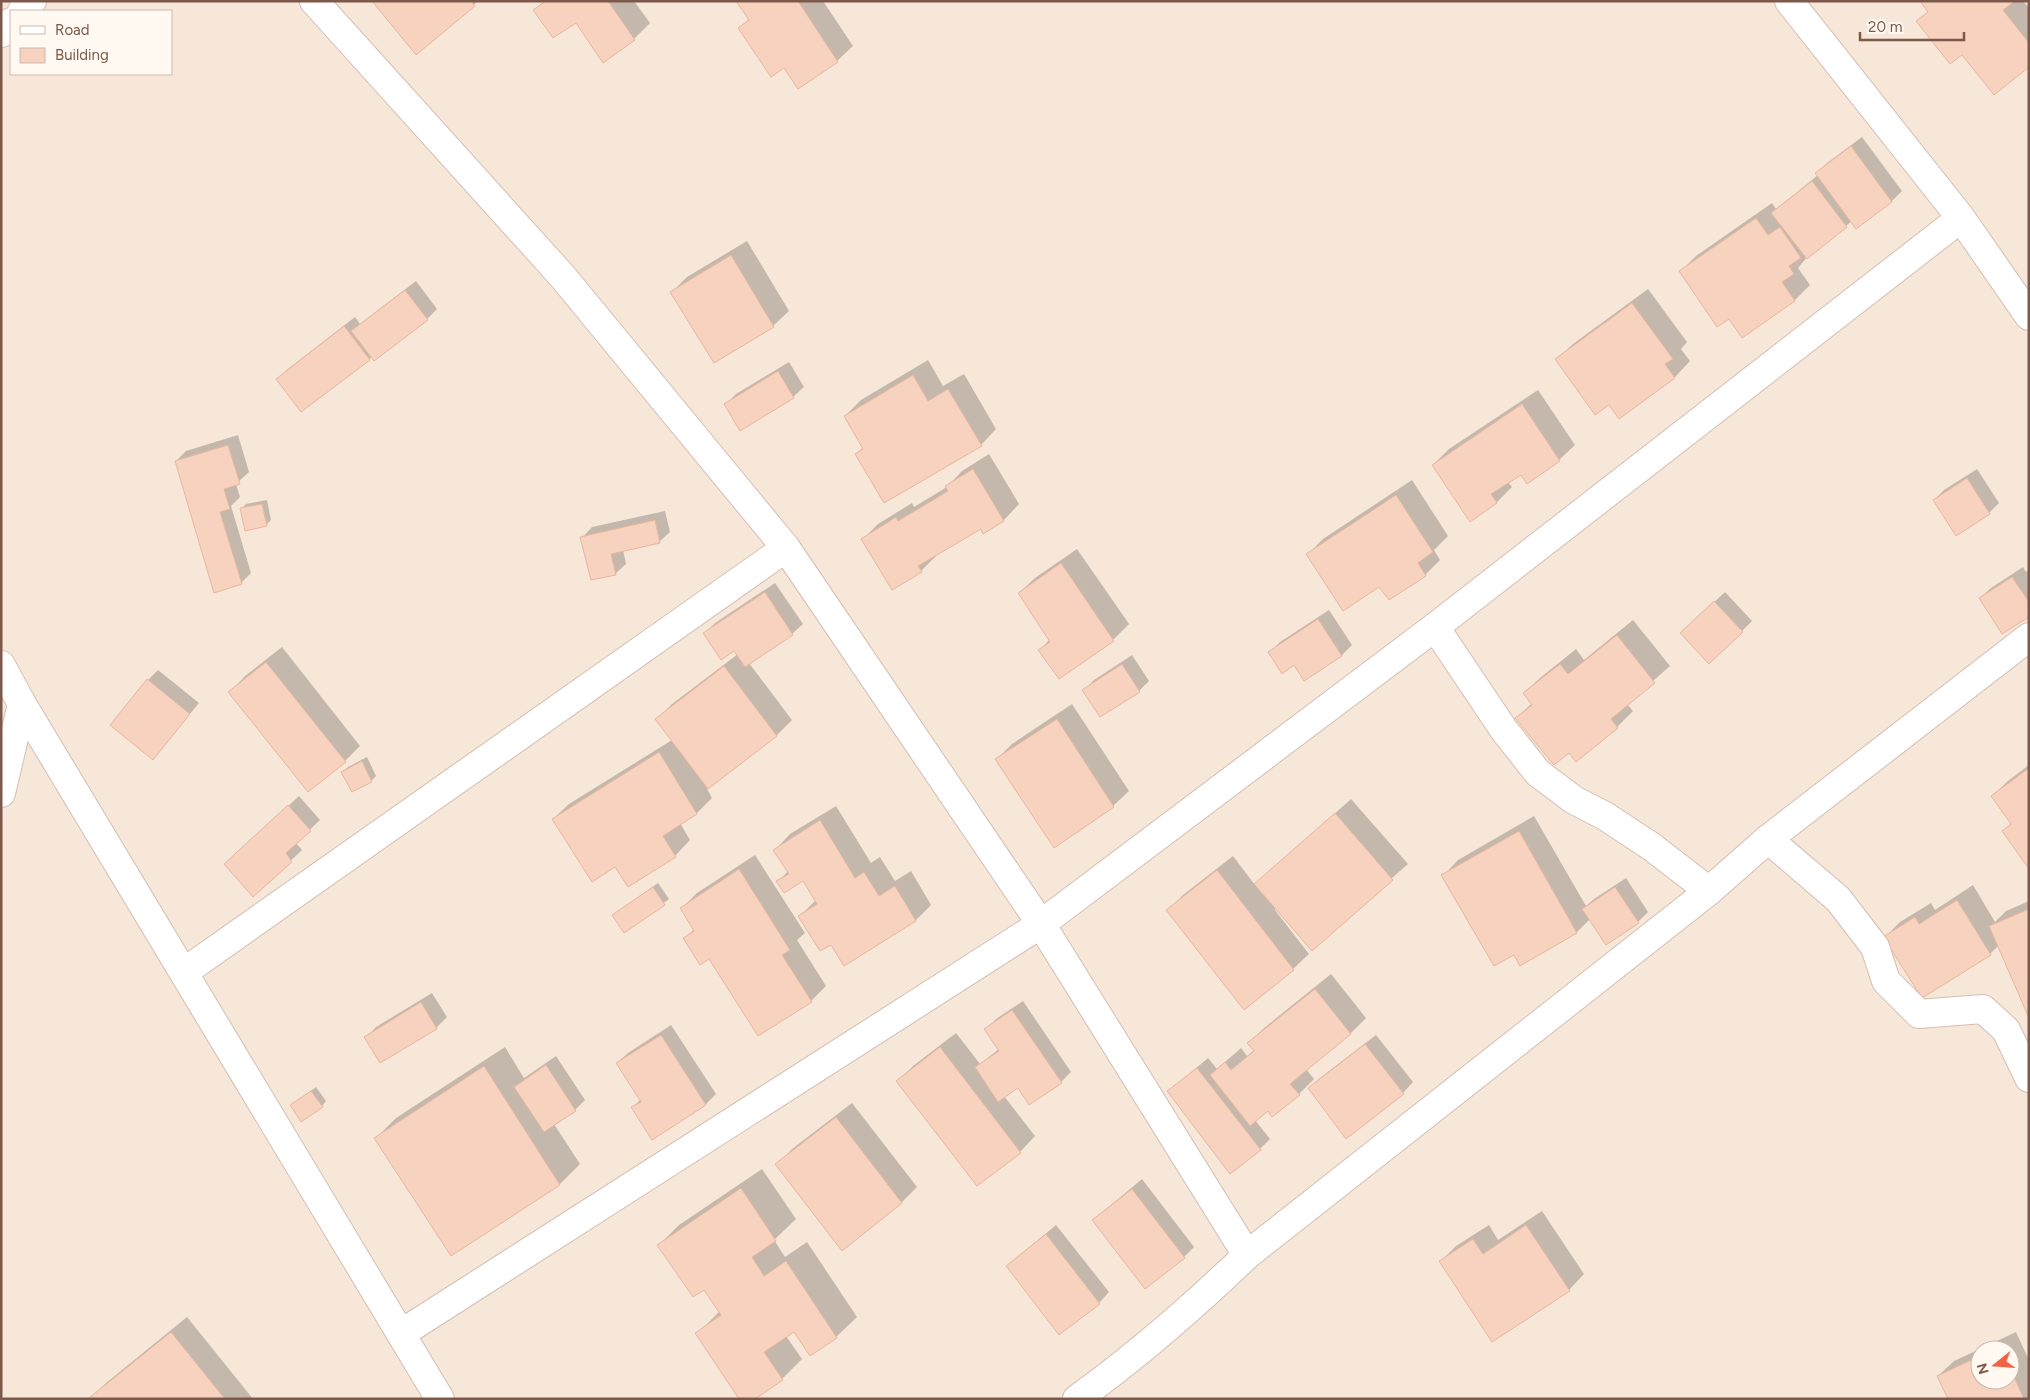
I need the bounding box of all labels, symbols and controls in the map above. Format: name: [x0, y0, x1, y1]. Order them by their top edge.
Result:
legend: [10, 10, 172, 75]
scale bar: [1860, 10, 1964, 42]
text: 20 m: [1868, 18, 1902, 36]
text: Road: [55, 21, 90, 39]
text: Building: [55, 46, 109, 64]
north arrow: [1970, 1340, 2020, 1390]
text: N: [1973, 1361, 1993, 1376]

